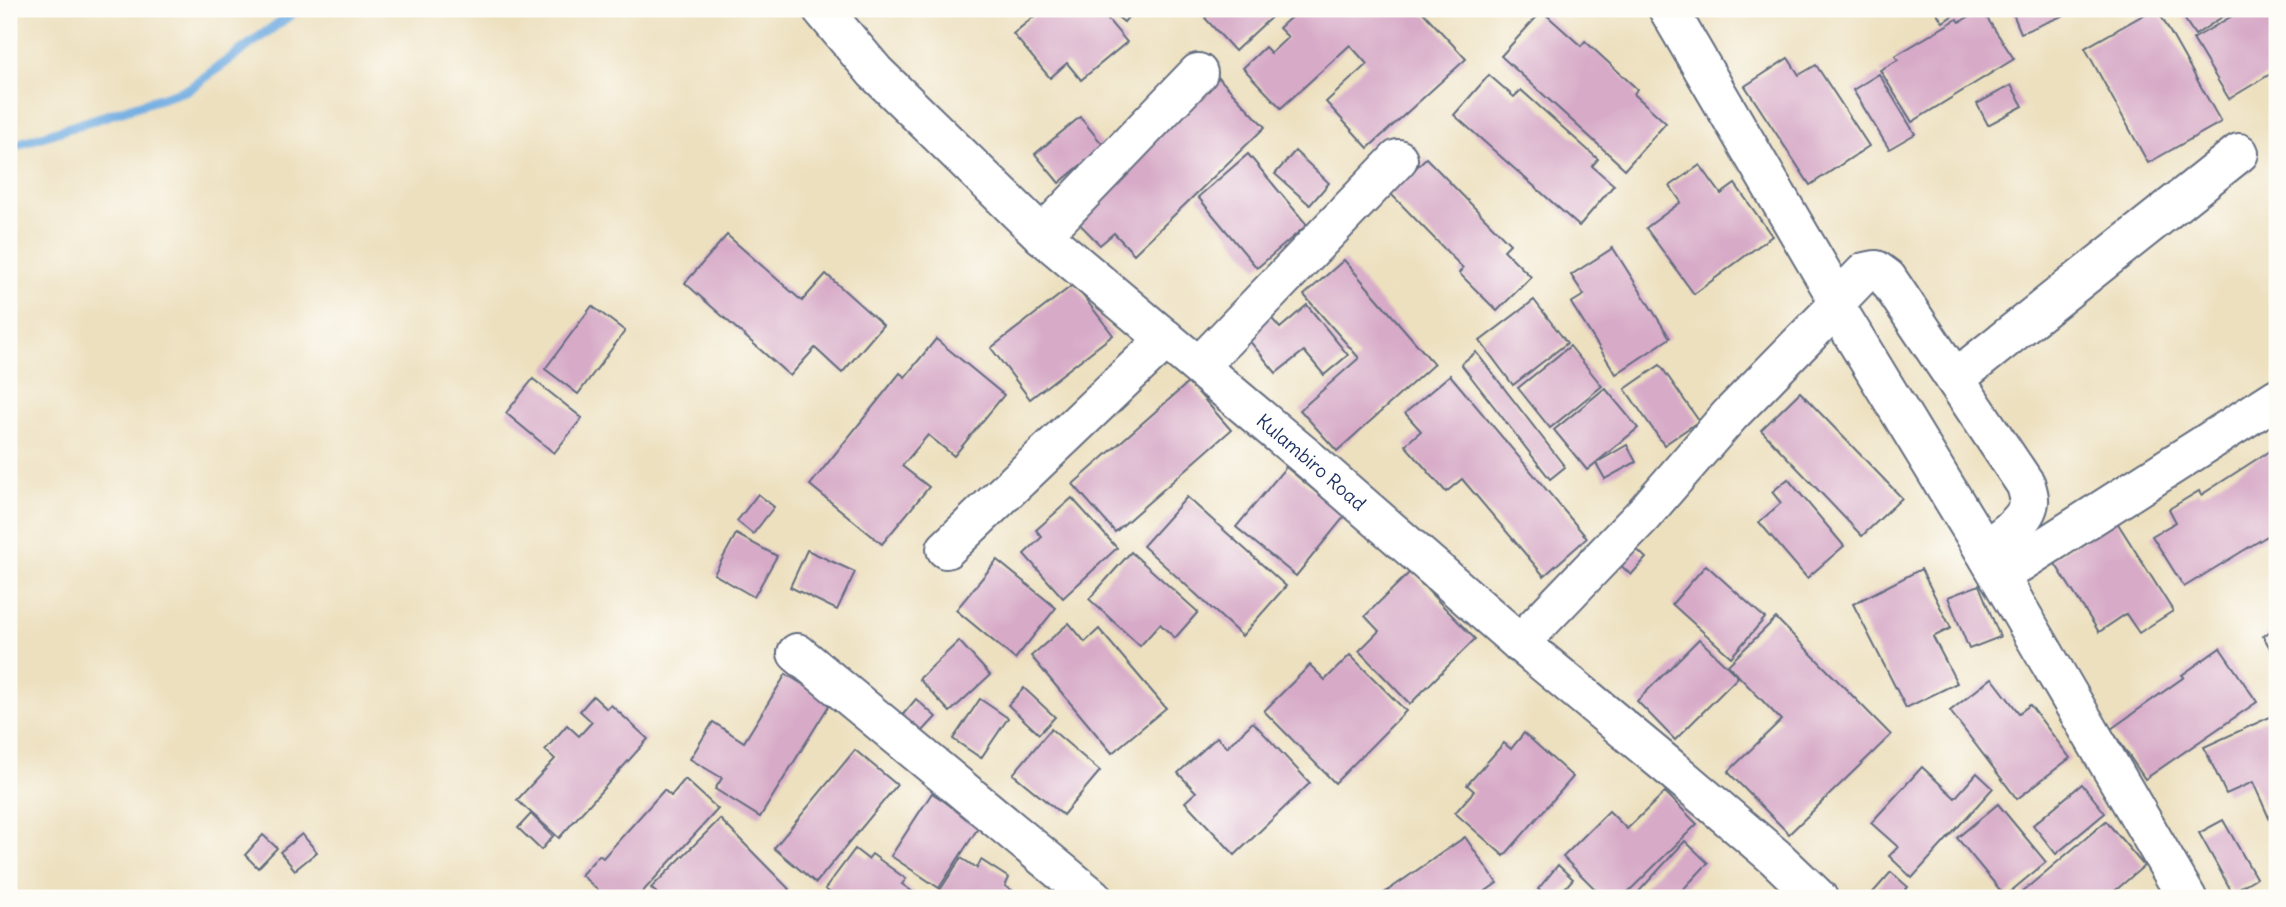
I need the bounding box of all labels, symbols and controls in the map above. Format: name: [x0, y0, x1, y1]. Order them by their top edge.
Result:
street label: Kulambiro Road: [1252, 408, 1371, 516]

